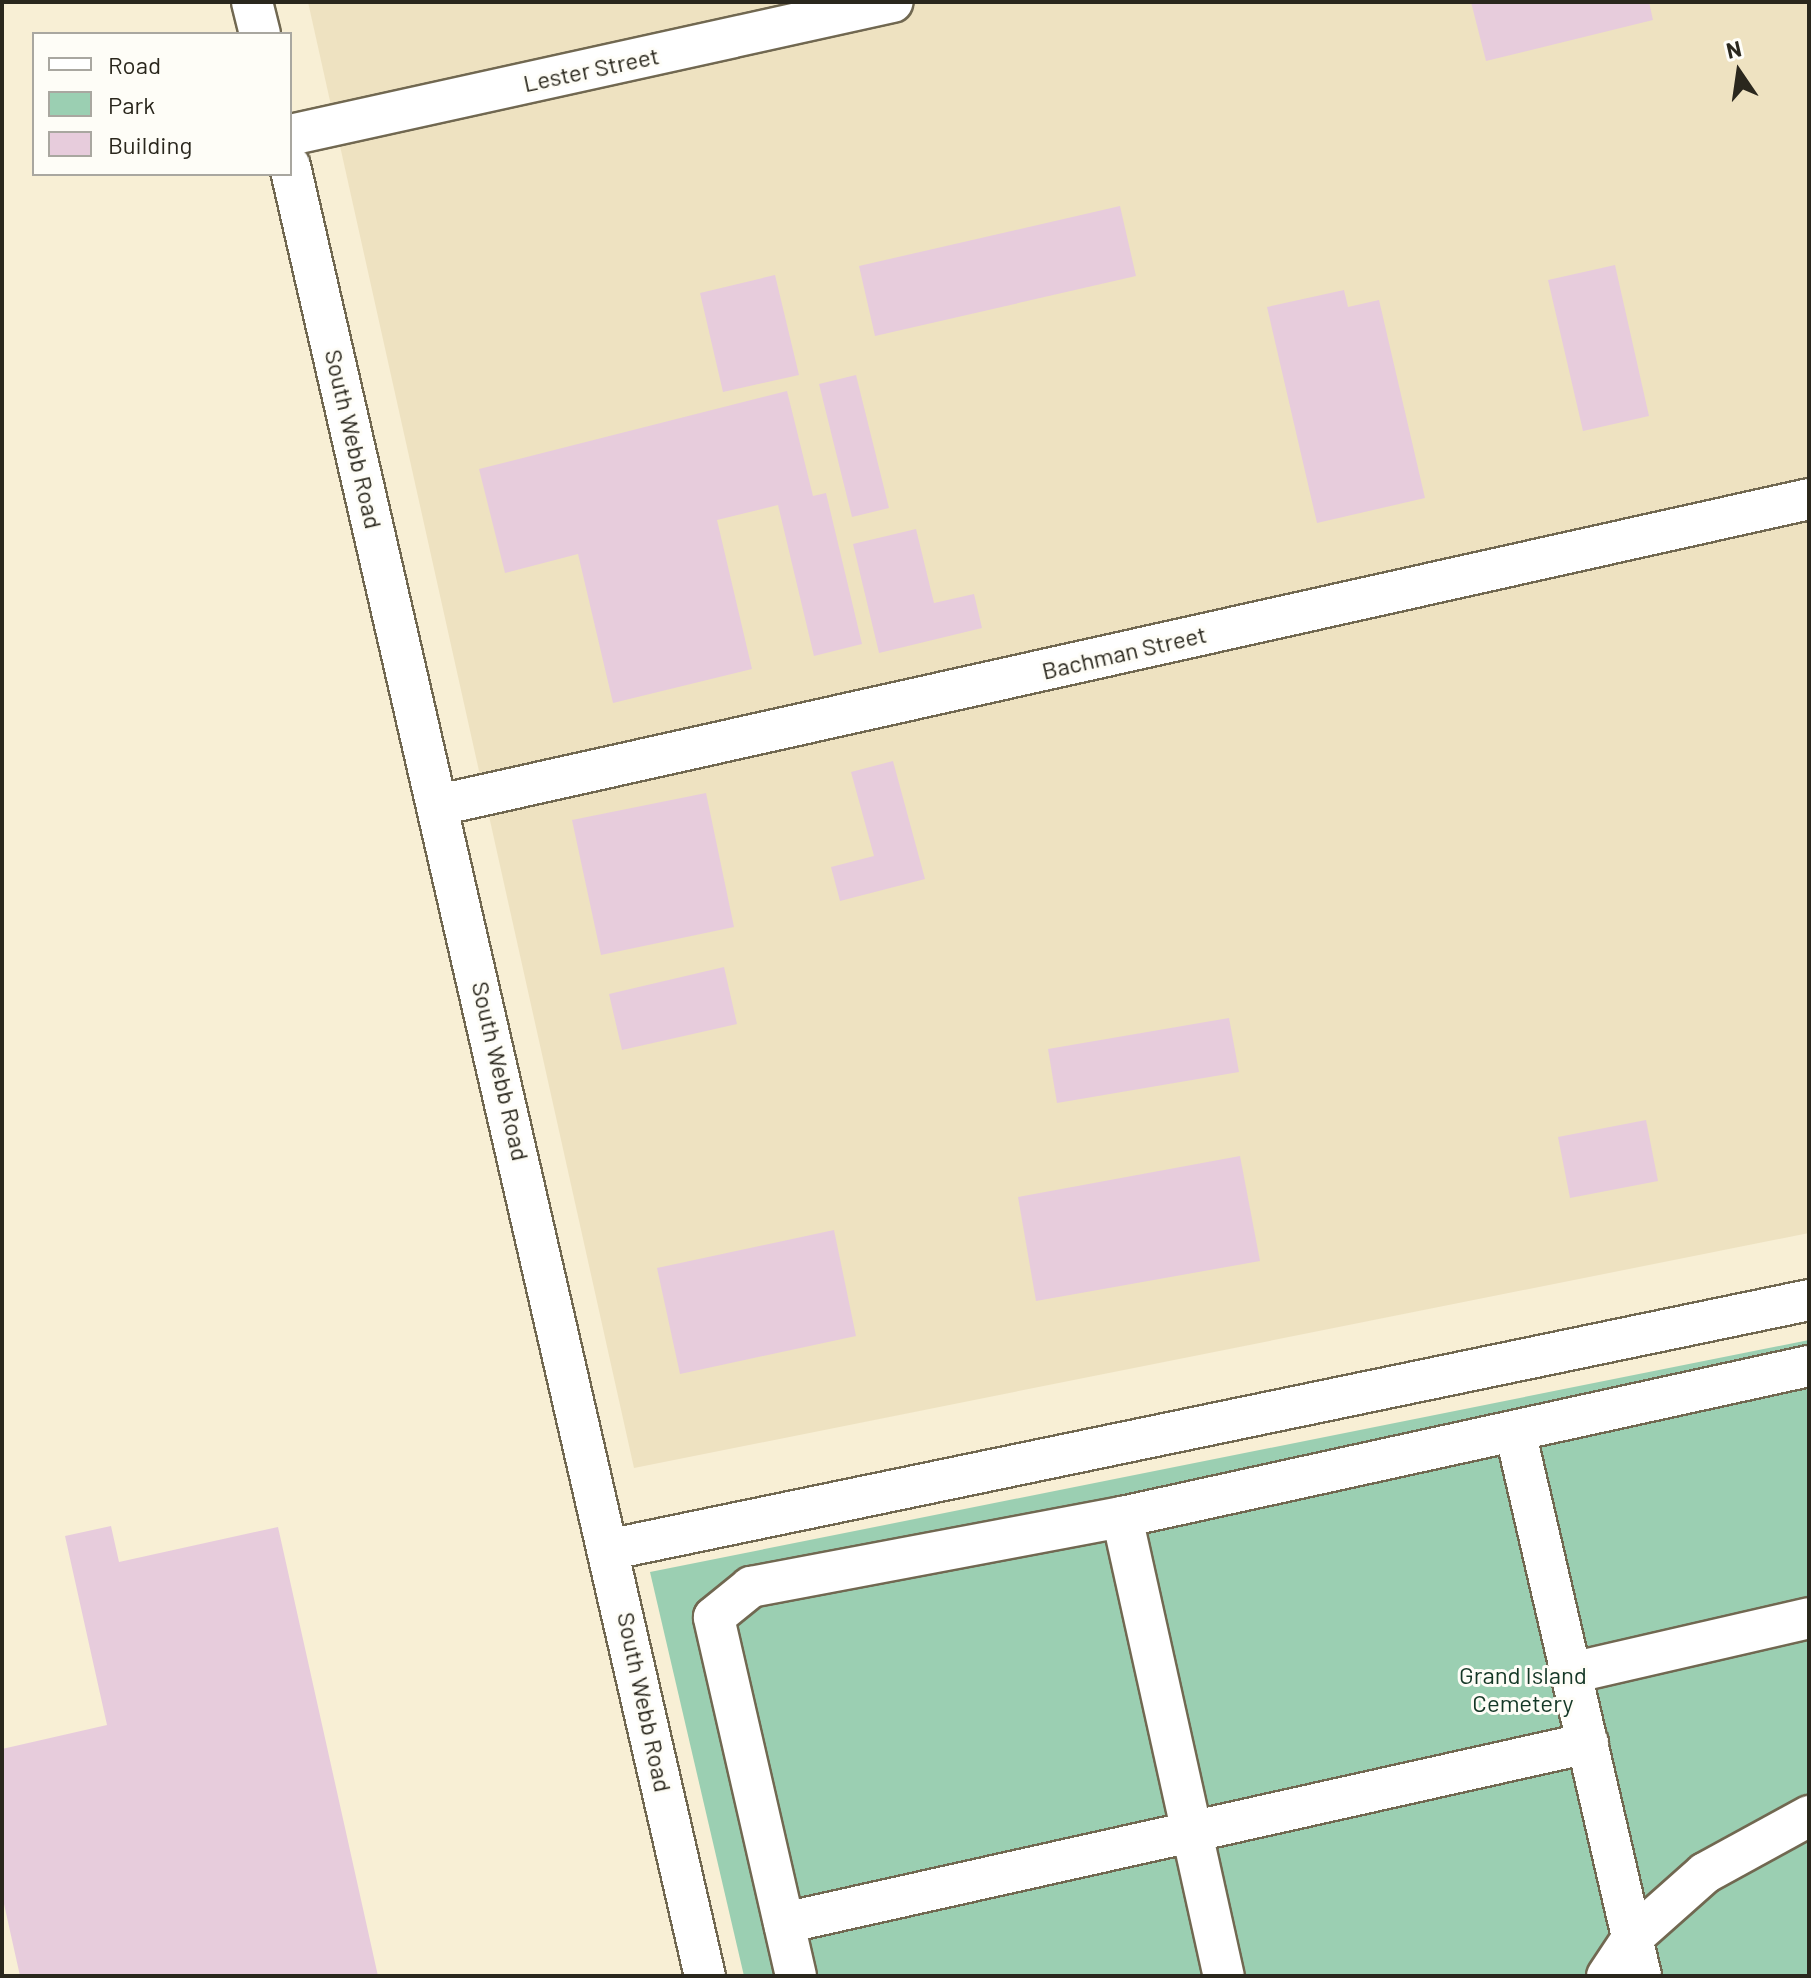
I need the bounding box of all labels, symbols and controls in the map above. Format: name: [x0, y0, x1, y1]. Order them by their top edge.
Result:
legend: [32, 32, 292, 176]
north arrow: [1699, 32, 1779, 112]
text: N: [1724, 34, 1744, 63]
street label: Lester Street: [521, 41, 661, 97]
text: Road: [108, 50, 161, 79]
text: Park: [108, 90, 155, 119]
text: Building: [108, 130, 192, 159]
street label: South Webb Road: [319, 347, 389, 531]
street label: Bachman Street: [1039, 619, 1209, 685]
street label: South Webb Road: [466, 979, 536, 1163]
street label: South Webb Road: [612, 1609, 678, 1795]
park label: Grand Island Cemetery: [1459, 1661, 1587, 1717]

